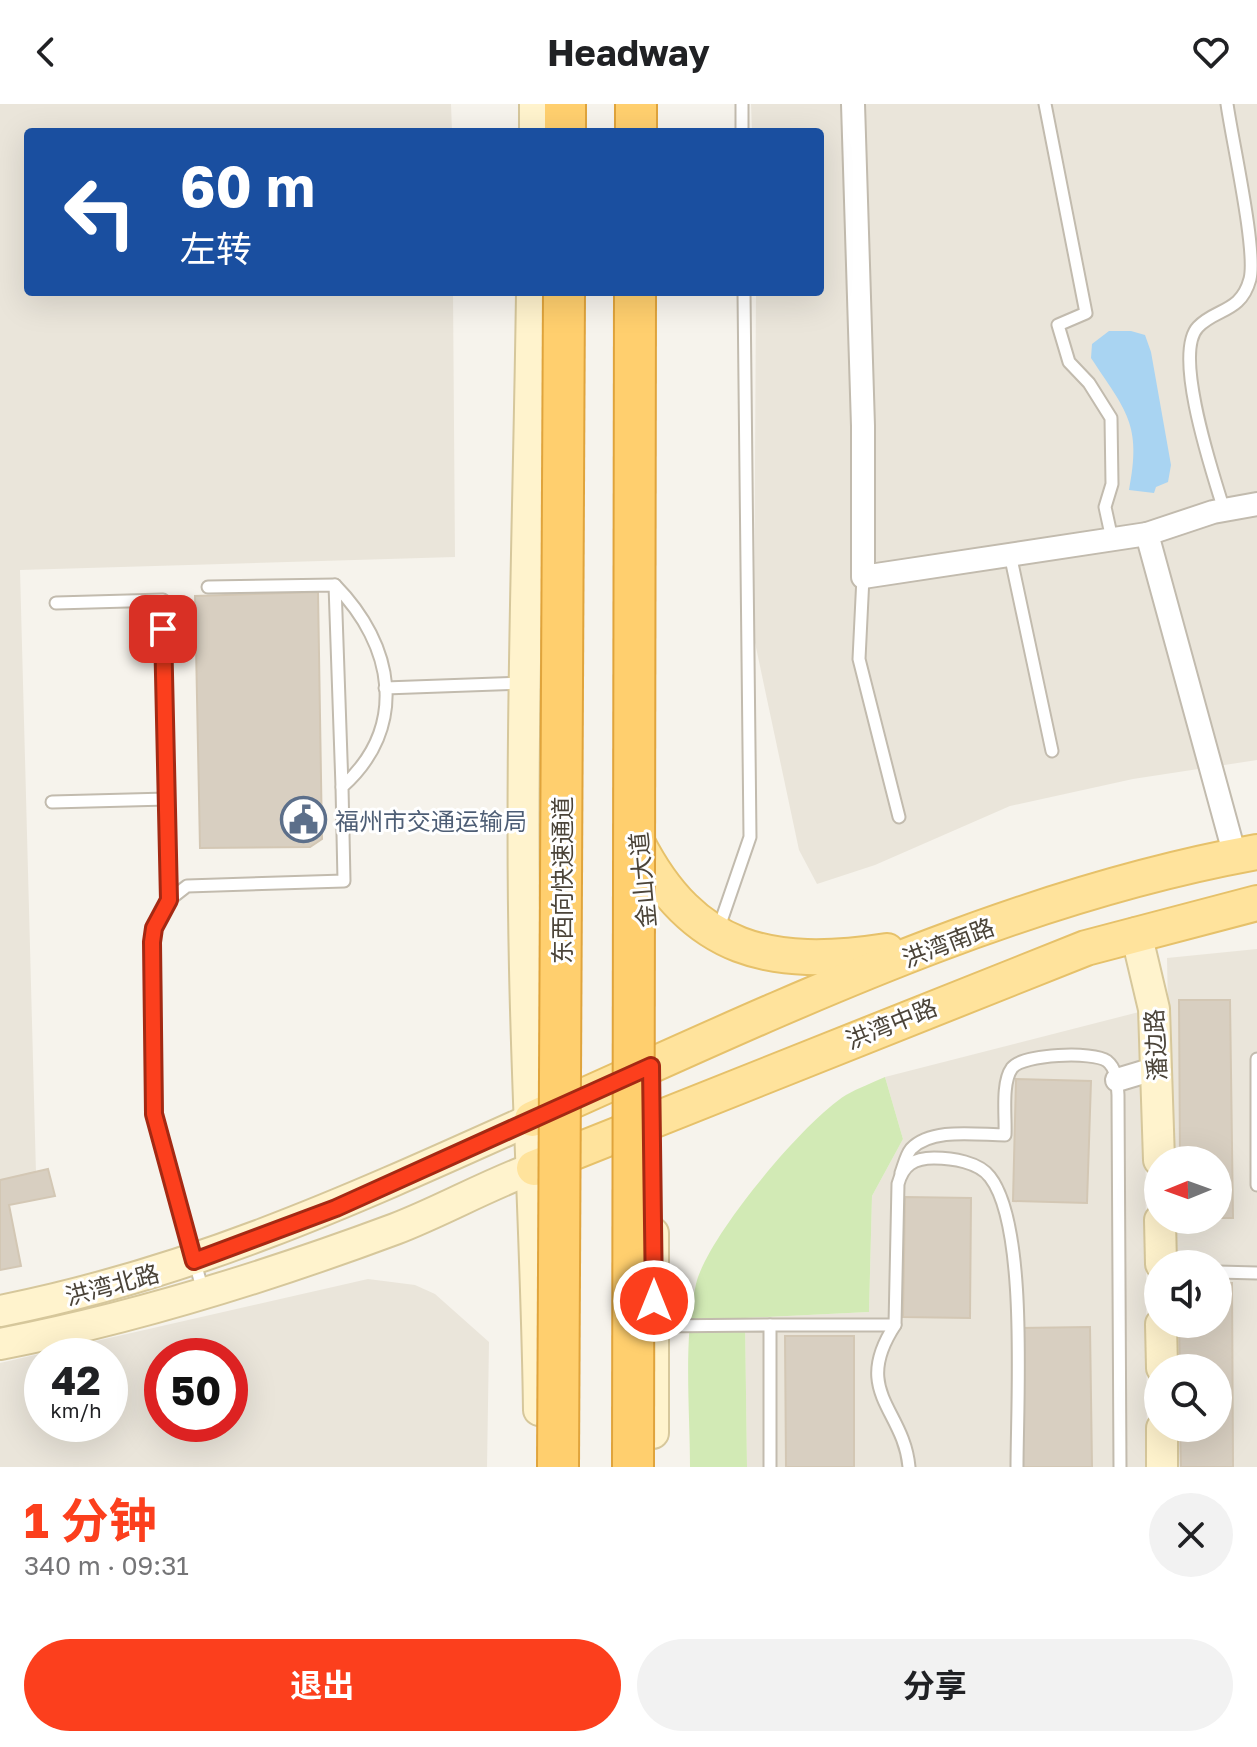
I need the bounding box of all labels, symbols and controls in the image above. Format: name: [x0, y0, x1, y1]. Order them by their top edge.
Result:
icon: back: [24, 30, 68, 74]
icon: heart: [1189, 30, 1233, 74]
text: Headway: [547, 31, 710, 74]
text: 60 m: [180, 152, 315, 219]
icon: left: [48, 160, 152, 264]
text: 左转: [180, 227, 252, 270]
pin: [129, 595, 197, 663]
icon: arrive: [141, 607, 185, 651]
public building icon: 福州市交通运输局: [280, 796, 328, 844]
street label: 东西向快速通道: [547, 796, 576, 964]
place label: 福州市交通运输局: [335, 806, 527, 835]
street label: 金山大道: [623, 831, 661, 929]
street label: 洪湾南路: [898, 911, 998, 973]
street label: 洪湾中路: [841, 992, 941, 1054]
street label: 潘边路: [1139, 1008, 1171, 1082]
north arrow: [1144, 1146, 1232, 1234]
map controls: [1144, 1146, 1232, 1442]
button: sound: [1144, 1250, 1232, 1338]
street label: 洪湾北路: [62, 1258, 162, 1310]
position arrow: [612, 1259, 696, 1343]
speed limit sign: 50: [144, 1338, 248, 1442]
button: search: [1144, 1354, 1232, 1442]
text: 42: [51, 1356, 101, 1404]
text: km/h: [51, 1398, 101, 1422]
text: 1 分钟: [24, 1491, 157, 1549]
button: close: [1149, 1493, 1233, 1577]
text: 340 m · 09:31: [24, 1550, 189, 1581]
button: 退出: [24, 1639, 621, 1731]
button: 分享: [637, 1639, 1233, 1731]

